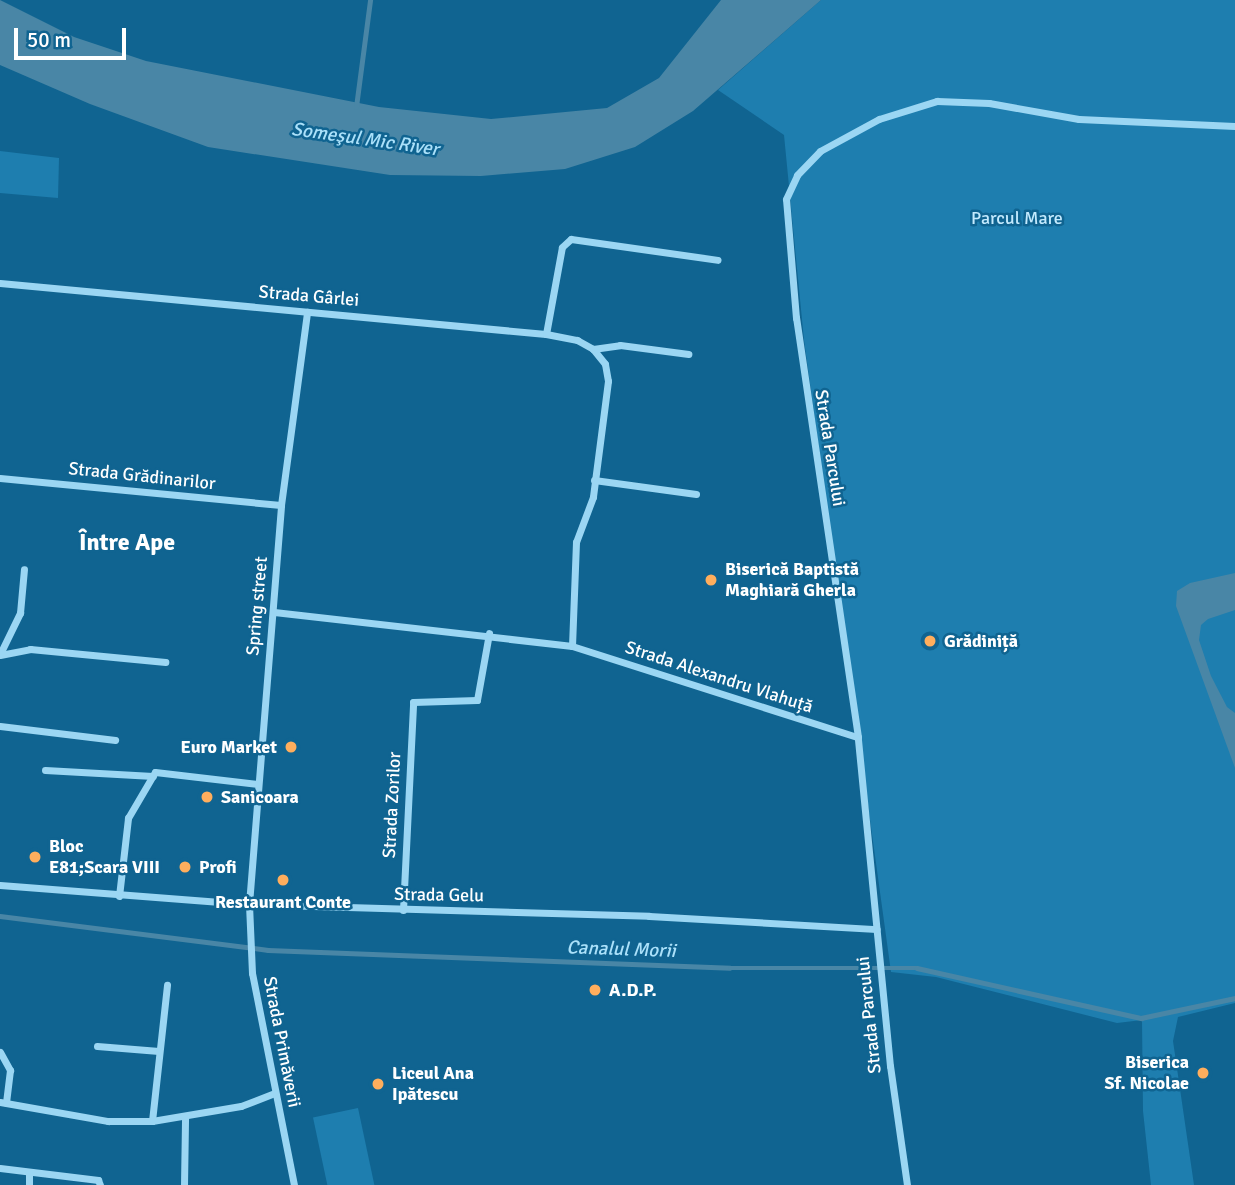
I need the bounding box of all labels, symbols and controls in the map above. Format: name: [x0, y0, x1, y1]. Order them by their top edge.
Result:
scale bar: [18, 14, 130, 58]
text: 50 m: [27, 27, 71, 53]
water label: Someşul Mic River: [290, 118, 440, 162]
park label: Parcul Mare: [971, 207, 1063, 229]
street label: Strada Gârlei: [258, 281, 360, 311]
street label: Strada Parcului: [810, 388, 850, 508]
street label: Strada Grădinarilor: [67, 458, 217, 494]
district label: Între Ape: [79, 529, 175, 557]
street label: Spring street: [242, 556, 272, 656]
place label: Biserică Baptistă Maghiară Gherla: [725, 559, 859, 602]
marker: Biserică Baptistă Maghiară Gherla: [703, 572, 719, 588]
place label: Grădiniță: [944, 630, 1018, 652]
marker: Grădiniță: [922, 633, 938, 649]
street label: Strada Alexandru Vlahuță: [622, 636, 816, 718]
place label: Euro Market: [181, 736, 277, 758]
marker: Euro Market: [283, 739, 299, 755]
street label: Strada Zorilor: [378, 751, 406, 859]
place label: Sanicoara: [221, 786, 299, 808]
marker: Sanicoara: [199, 789, 215, 805]
place label: Bloc E81;Scara VIII: [49, 836, 160, 878]
marker: Bloc E81;Scara VIII: [27, 849, 43, 865]
place label: Profi: [199, 856, 237, 878]
marker: Profi: [177, 859, 193, 875]
marker: Restaurant Conte: [275, 872, 291, 888]
street label: Strada Gelu: [394, 883, 484, 907]
place label: Restaurant Conte: [215, 891, 351, 913]
water label: Canalul Morii: [566, 937, 676, 963]
street label: Strada Parcului: [852, 955, 886, 1075]
street label: Strada Primăverii: [259, 975, 305, 1109]
place label: A.D.P.: [609, 979, 657, 1001]
marker: A.D.P.: [587, 982, 603, 998]
place label: Biserica Sf. Nicolae: [1104, 1052, 1189, 1094]
place label: Liceul Ana Ipătescu: [392, 1063, 474, 1106]
marker: Biserica Sf. Nicolae: [1195, 1065, 1211, 1081]
marker: Liceul Ana Ipătescu: [370, 1076, 386, 1092]

